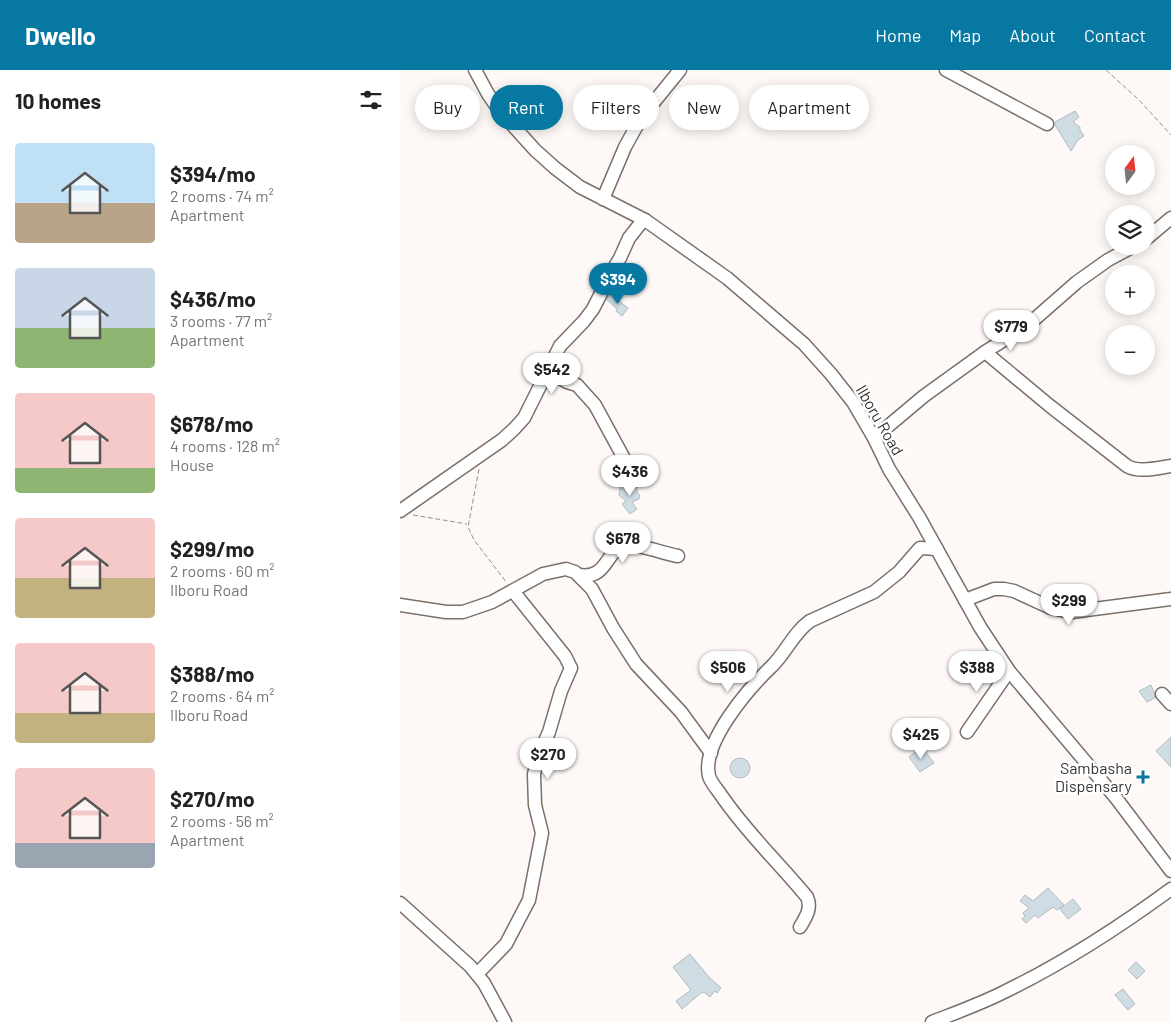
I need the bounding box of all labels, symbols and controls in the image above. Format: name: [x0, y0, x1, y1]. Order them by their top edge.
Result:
text: Dwello: [25, 21, 96, 50]
text: Home: [875, 24, 921, 46]
text: Map: [949, 24, 981, 46]
text: About: [1009, 24, 1056, 46]
text: Contact: [1084, 24, 1146, 46]
chip: Buy: [415, 85, 480, 130]
chip: Rent: [490, 85, 563, 130]
chip: Filters: [573, 85, 659, 130]
chip: New: [669, 85, 739, 130]
chip: Apartment: [749, 85, 869, 130]
icon: filters: [357, 86, 385, 114]
text: 10 homes: [15, 88, 101, 113]
north arrow: [1105, 145, 1155, 195]
map controls: [1105, 145, 1155, 375]
text: $394/mo: [170, 161, 256, 186]
icon: home: [55, 163, 115, 223]
text: 2 rooms · 74 m²: [170, 186, 274, 205]
text: Apartment: [170, 205, 245, 224]
button: layers: [1105, 205, 1155, 255]
pin: $394: [588, 262, 648, 305]
button: +: [1105, 265, 1155, 315]
text: $394: [600, 269, 636, 288]
text: $436/mo: [170, 286, 256, 311]
icon: home: [55, 288, 115, 348]
pin: $779: [981, 310, 1041, 352]
text: 3 rooms · 77 m²: [170, 311, 272, 330]
text: $779: [994, 316, 1028, 335]
button: −: [1105, 325, 1155, 375]
text: Apartment: [170, 330, 245, 349]
pin: $542: [522, 352, 582, 395]
text: $542: [534, 359, 570, 378]
street label: Ilboru Road: [853, 381, 908, 458]
text: $678/mo: [170, 411, 254, 436]
icon: home: [55, 413, 115, 473]
text: 4 rooms · 128 m²: [170, 436, 280, 455]
pin: $436: [600, 454, 660, 497]
text: House: [170, 455, 214, 474]
text: $436: [612, 461, 648, 480]
pin: $678: [593, 522, 653, 564]
text: $678: [606, 528, 640, 547]
text: $299/mo: [170, 536, 255, 561]
icon: home: [55, 538, 115, 598]
text: 2 rooms · 60 m²: [170, 561, 275, 580]
text: Ilboru Road: [170, 580, 248, 599]
pin: $299: [1039, 584, 1099, 626]
text: $299: [1051, 590, 1087, 609]
pin: $506: [698, 650, 758, 693]
pin: $388: [947, 650, 1007, 693]
text: $506: [710, 657, 746, 676]
text: $388: [959, 657, 995, 676]
text: $388/mo: [170, 661, 255, 686]
icon: home: [55, 663, 115, 723]
text: 2 rooms · 64 m²: [170, 686, 274, 705]
text: Ilboru Road: [170, 705, 248, 724]
pin: $425: [891, 718, 951, 760]
text: $425: [903, 724, 939, 743]
pin: $270: [518, 738, 578, 780]
text: $270: [530, 744, 566, 763]
place label: Sambasha Dispensary: [1055, 758, 1133, 795]
marker: Sambasha Dispensary: [1136, 770, 1150, 784]
text: $270/mo: [170, 786, 255, 811]
icon: home: [55, 788, 115, 848]
text: 2 rooms · 56 m²: [170, 811, 274, 830]
text: Apartment: [170, 830, 245, 849]

